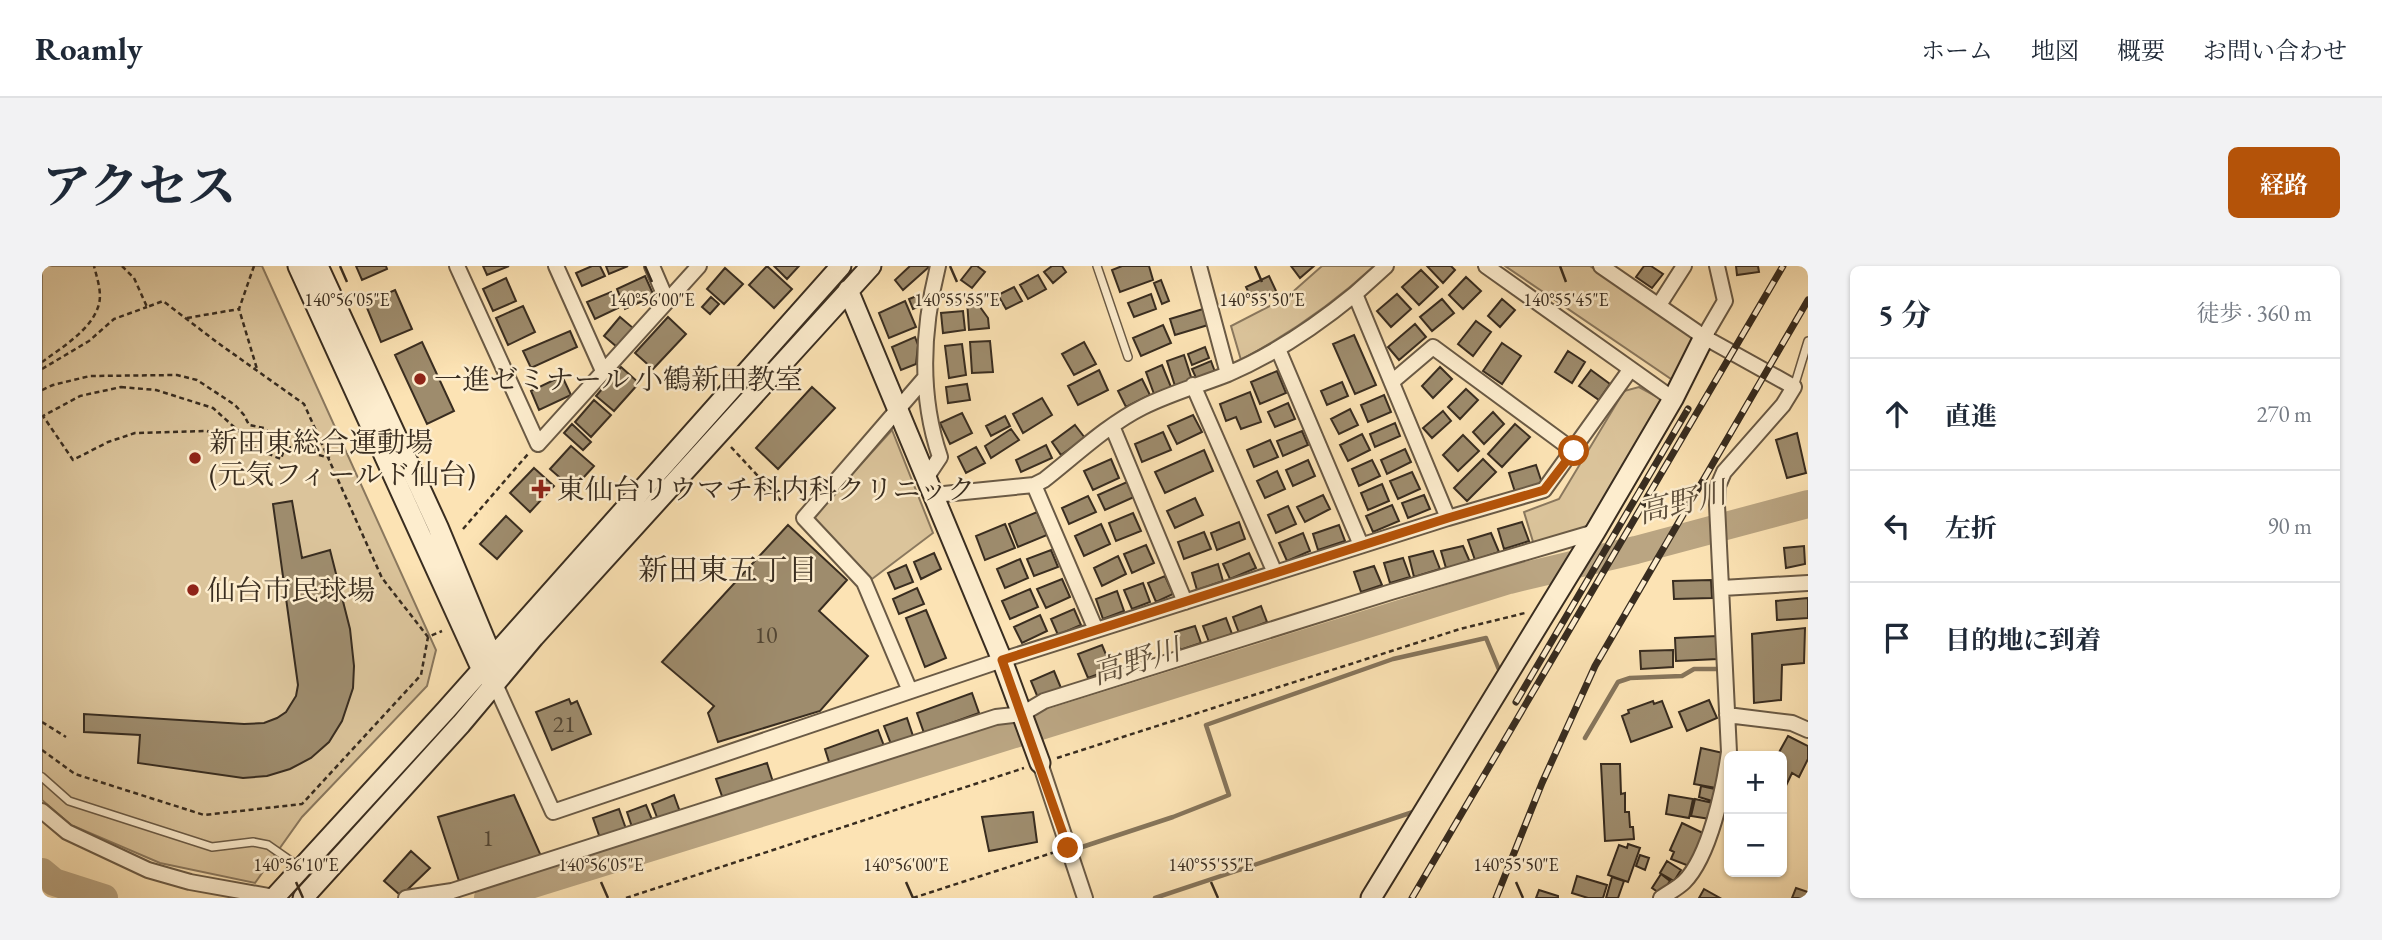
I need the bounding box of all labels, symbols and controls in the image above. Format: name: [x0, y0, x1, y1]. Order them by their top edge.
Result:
text: Roamly: [35, 27, 143, 70]
text: ホーム: [1921, 35, 1993, 66]
text: 地図: [2031, 35, 2079, 66]
text: 概要: [2117, 35, 2165, 66]
text: お問い合わせ: [2203, 35, 2347, 66]
button: 経路: [2228, 147, 2340, 218]
text: アクセス: [42, 154, 237, 218]
text: 140°56'05"E: [304, 288, 390, 311]
text: 140°56'00"E: [609, 288, 695, 311]
text: 140°55'55"E: [914, 288, 1000, 311]
text: 140°55'50"E: [1219, 288, 1305, 311]
text: 140°55'45"E: [1523, 288, 1609, 311]
text: 5 分: [1878, 295, 1931, 334]
text: 徒歩 · 360 m: [2197, 298, 2312, 328]
place label: 一進ゼミナール 小鶴新田教室: [434, 361, 803, 397]
marker: 一進ゼミナール 小鶴新田教室: [412, 371, 428, 387]
icon: ahead: [1878, 395, 1916, 433]
text: 直進: [1945, 399, 1997, 433]
text: 270 m: [2256, 399, 2312, 429]
place label: 新田東総合運動場 (元気フィールド仙台): [209, 424, 476, 492]
route start: [1558, 435, 1589, 466]
marker: 新田東総合運動場 (元気フィールド仙台): [187, 450, 203, 466]
place label: 東仙台リウマチ科内科クリニック: [557, 471, 975, 507]
water label: 高野川: [1634, 471, 1733, 532]
marker: 東仙台リウマチ科内科クリニック: [531, 479, 551, 499]
icon: left: [1878, 507, 1916, 545]
text: 左折: [1945, 511, 1997, 545]
text: 90 m: [2267, 511, 2312, 541]
district label: 新田東五丁目: [638, 550, 818, 589]
place label: 仙台市民球場: [207, 572, 375, 608]
marker: 仙台市民球場: [185, 582, 201, 598]
house number: 10: [754, 619, 778, 650]
icon: arrive: [1878, 619, 1916, 657]
text: 目的地に到着: [1945, 623, 2101, 657]
water label: 高野川: [1087, 628, 1188, 693]
house number: 21: [552, 708, 576, 739]
map controls: [1724, 751, 1787, 877]
button: +: [1724, 751, 1787, 814]
button: −: [1724, 814, 1787, 877]
house number: 1: [482, 822, 494, 853]
route end: [1052, 832, 1083, 863]
text: 140°56'10"E: [253, 853, 339, 876]
text: 140°56'05"E: [558, 853, 644, 876]
text: 140°56'00"E: [863, 853, 949, 876]
text: 140°55'55"E: [1168, 853, 1254, 876]
text: 140°55'50"E: [1473, 853, 1559, 876]

